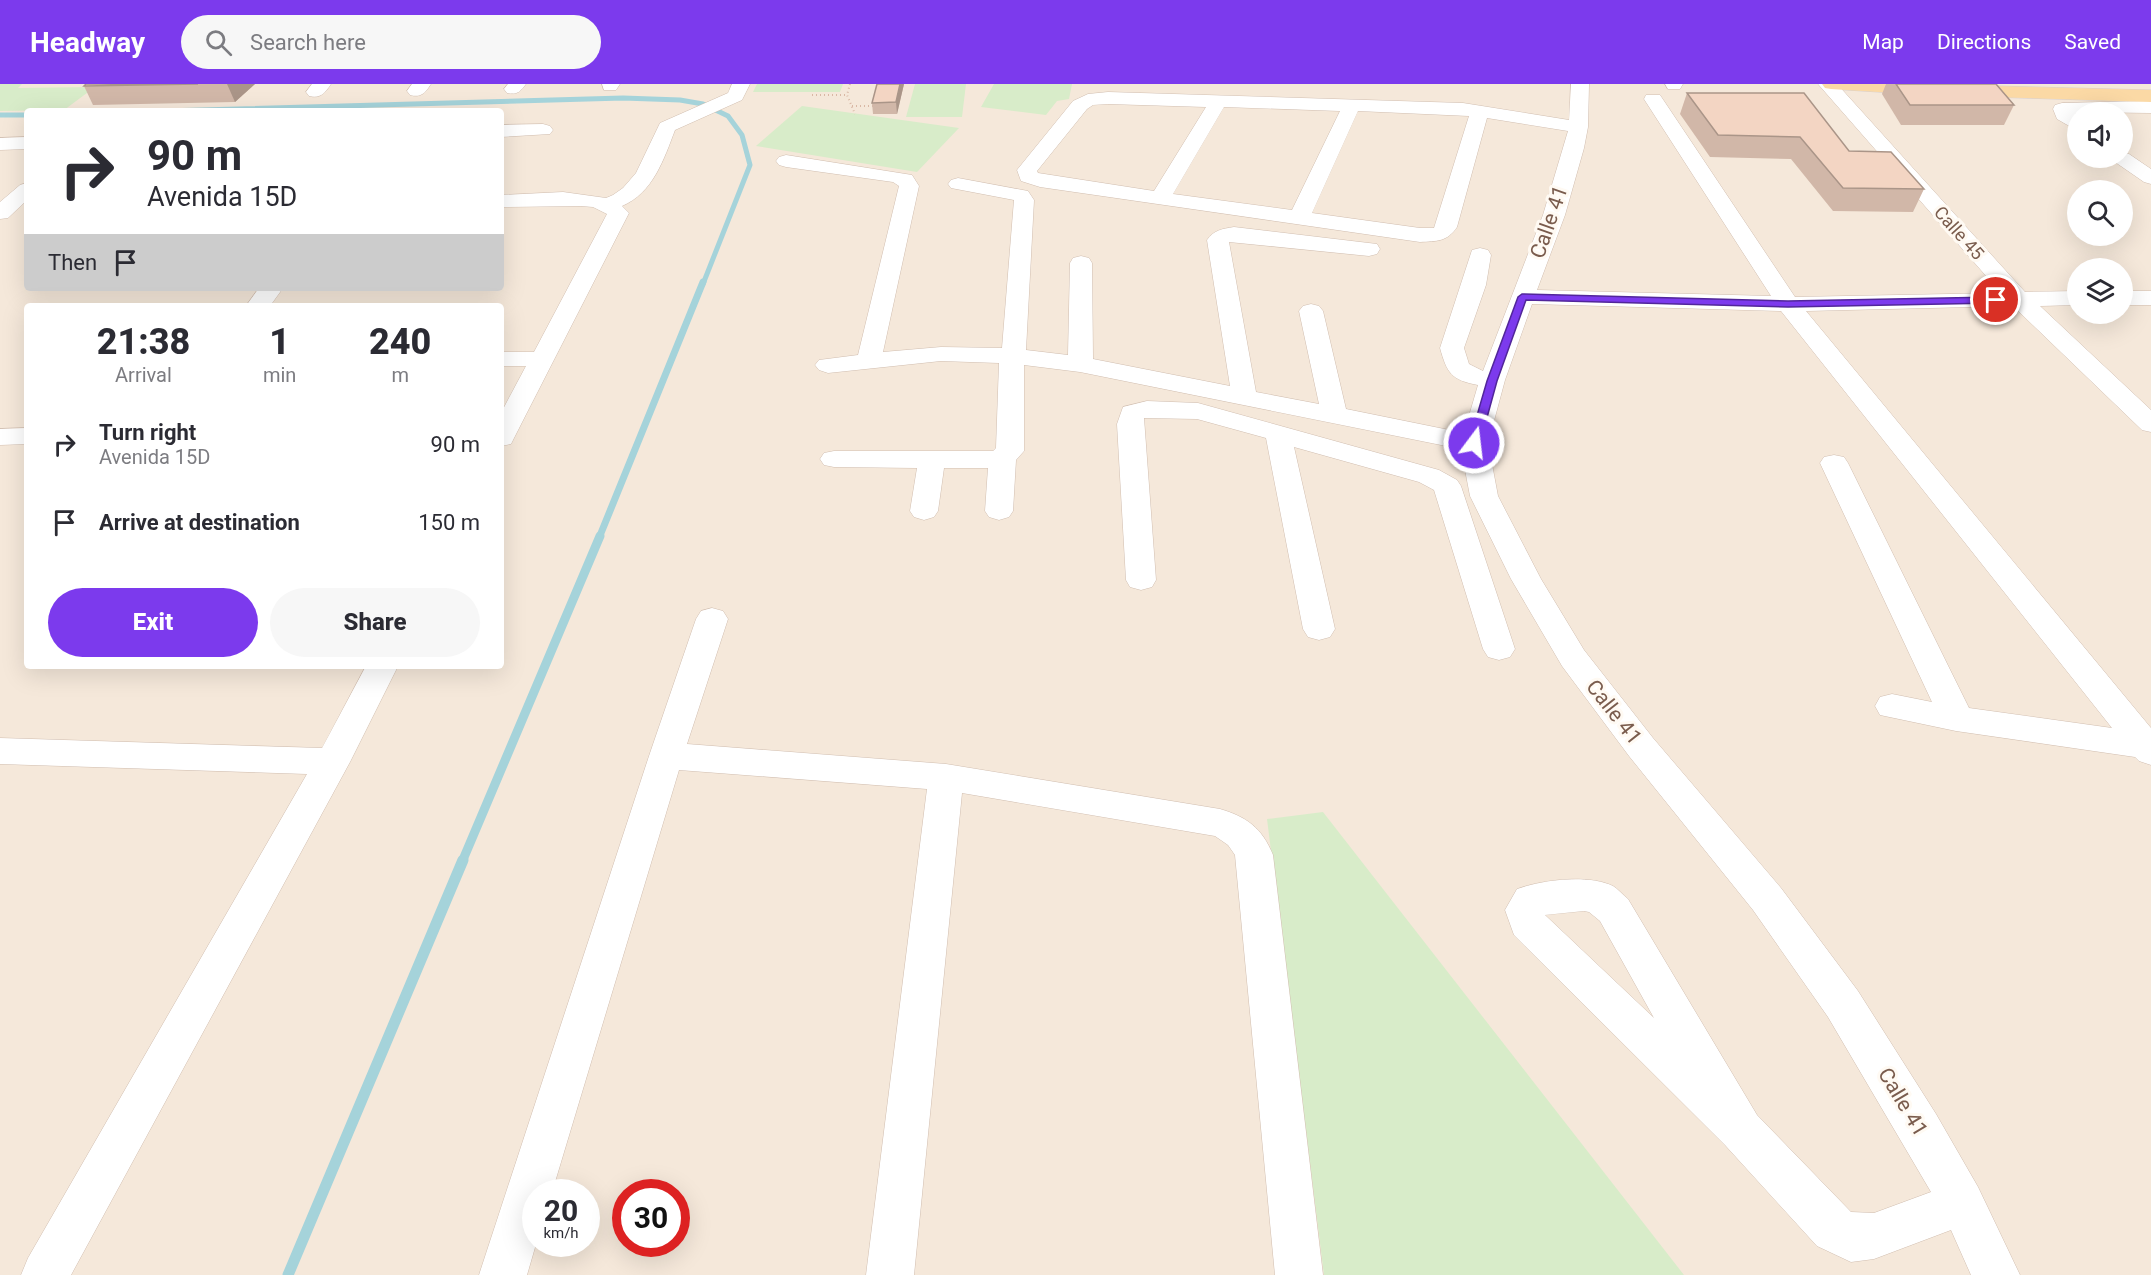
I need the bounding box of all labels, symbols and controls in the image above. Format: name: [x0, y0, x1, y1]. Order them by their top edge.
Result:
search box: [181, 15, 601, 69]
text: Headway: [30, 26, 145, 59]
icon: search: [202, 26, 235, 59]
text: Search here: [250, 30, 366, 55]
text: Map: [1862, 30, 1904, 54]
text: Directions: [1937, 30, 2031, 54]
text: Saved: [2064, 30, 2121, 54]
map controls: [2067, 102, 2133, 324]
button: sound: [2067, 102, 2133, 168]
text: 90 m: [147, 131, 242, 180]
icon: right: [48, 132, 126, 210]
button: search: [2067, 180, 2133, 246]
text: Avenida 15D: [147, 181, 297, 213]
street label: Calle 41: [1525, 183, 1573, 261]
street label: Calle 45: [1930, 202, 1989, 264]
icon: arrive: [109, 246, 142, 279]
text: Then: [48, 250, 97, 275]
button: layers: [2067, 258, 2133, 324]
pin: [1970, 274, 2021, 325]
icon: arrive: [1979, 283, 2012, 316]
text: 21:38: [97, 321, 190, 363]
text: 1: [269, 321, 290, 363]
text: 240: [369, 321, 431, 363]
text: Arrival: [115, 363, 172, 387]
text: min: [263, 363, 296, 387]
text: m: [391, 363, 409, 387]
position arrow: [1442, 411, 1506, 475]
text: Turn right: [99, 420, 196, 445]
icon: right: [48, 428, 81, 461]
text: 90 m: [431, 432, 480, 457]
text: Avenida 15D: [99, 445, 210, 469]
icon: arrive: [48, 506, 81, 539]
text: Arrive at destination: [99, 510, 300, 535]
text: 150 m: [418, 510, 480, 535]
button: Exit: [48, 588, 258, 657]
button: Share: [270, 588, 480, 657]
street label: Calle 41: [1581, 675, 1647, 749]
street label: Calle 41: [1873, 1064, 1933, 1140]
speed limit sign: 30: [612, 1179, 690, 1257]
text: 20: [544, 1193, 578, 1228]
text: km/h: [543, 1224, 579, 1242]

